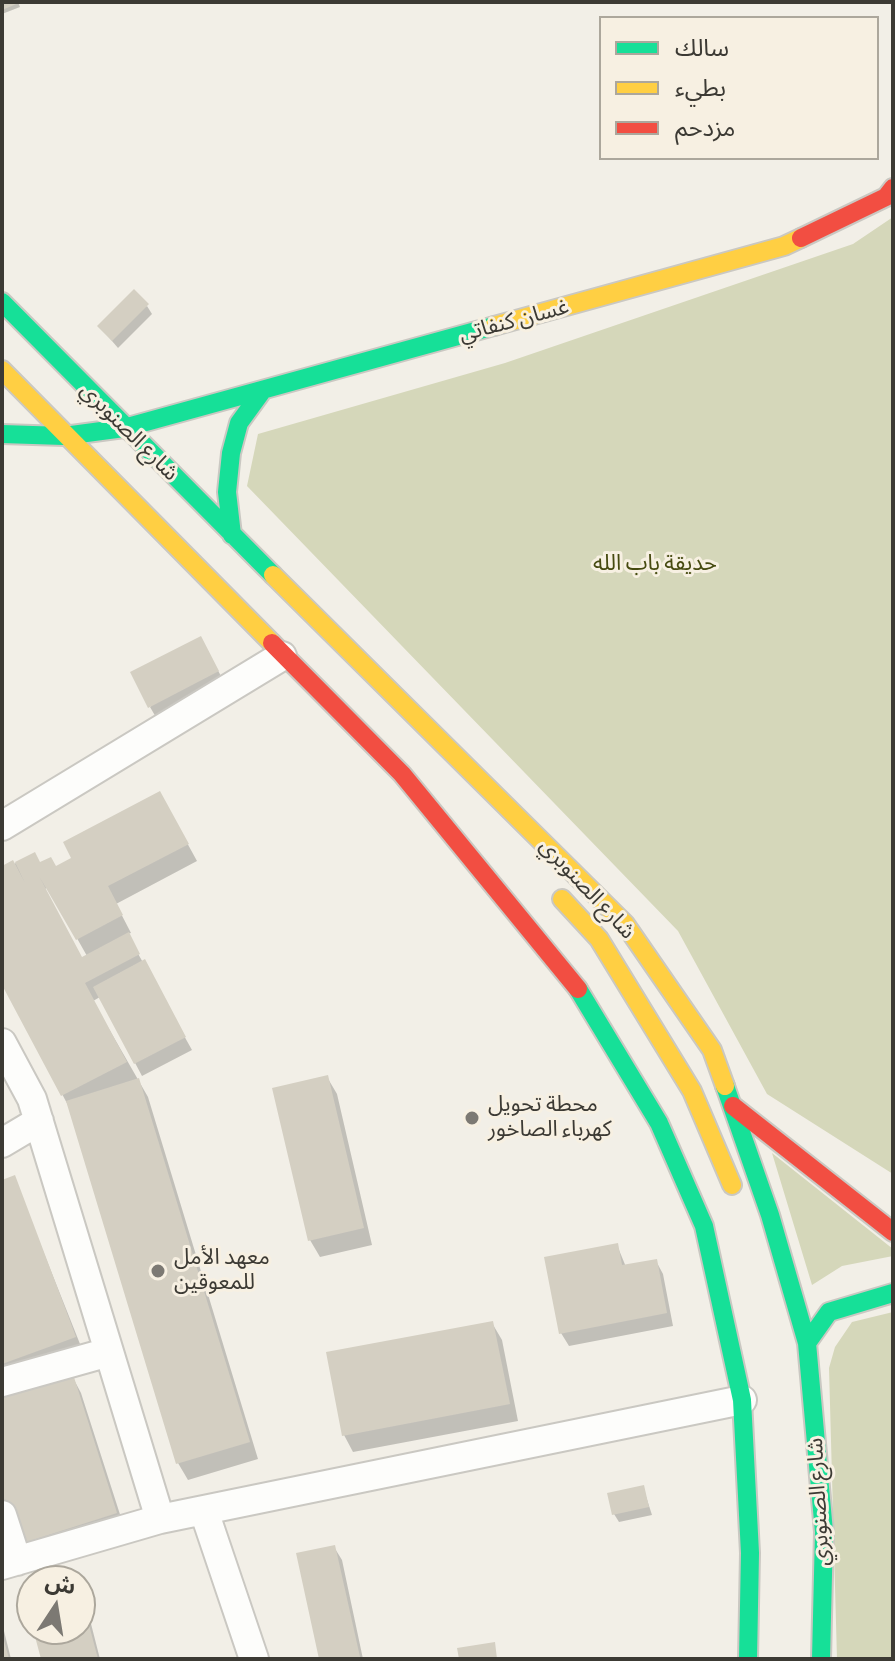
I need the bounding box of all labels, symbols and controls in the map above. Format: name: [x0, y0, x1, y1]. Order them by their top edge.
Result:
legend: [599, 16, 879, 160]
text: سالك: [675, 30, 729, 63]
text: بطيء: [675, 70, 726, 103]
text: مزدحم: [675, 110, 735, 143]
street label: غسان كنفاتي: [456, 294, 572, 348]
street label: شارع الصنوبري: [74, 377, 184, 487]
park label: حديقة باب الله: [593, 551, 717, 577]
street label: شارع الصنوبري: [534, 833, 640, 945]
place label: محطة تحويل كهرباء الصاخور: [488, 1092, 612, 1144]
marker: محطة تحويل كهرباء الصاخور: [463, 1109, 481, 1127]
place label: معهد الأمل للمعوقين: [174, 1245, 270, 1296]
marker: معهد الأمل للمعوقين: [149, 1262, 167, 1280]
street label: شارع الصنوبري: [802, 1437, 836, 1567]
north arrow: [16, 1565, 96, 1645]
text: ش: [43, 1566, 78, 1601]

